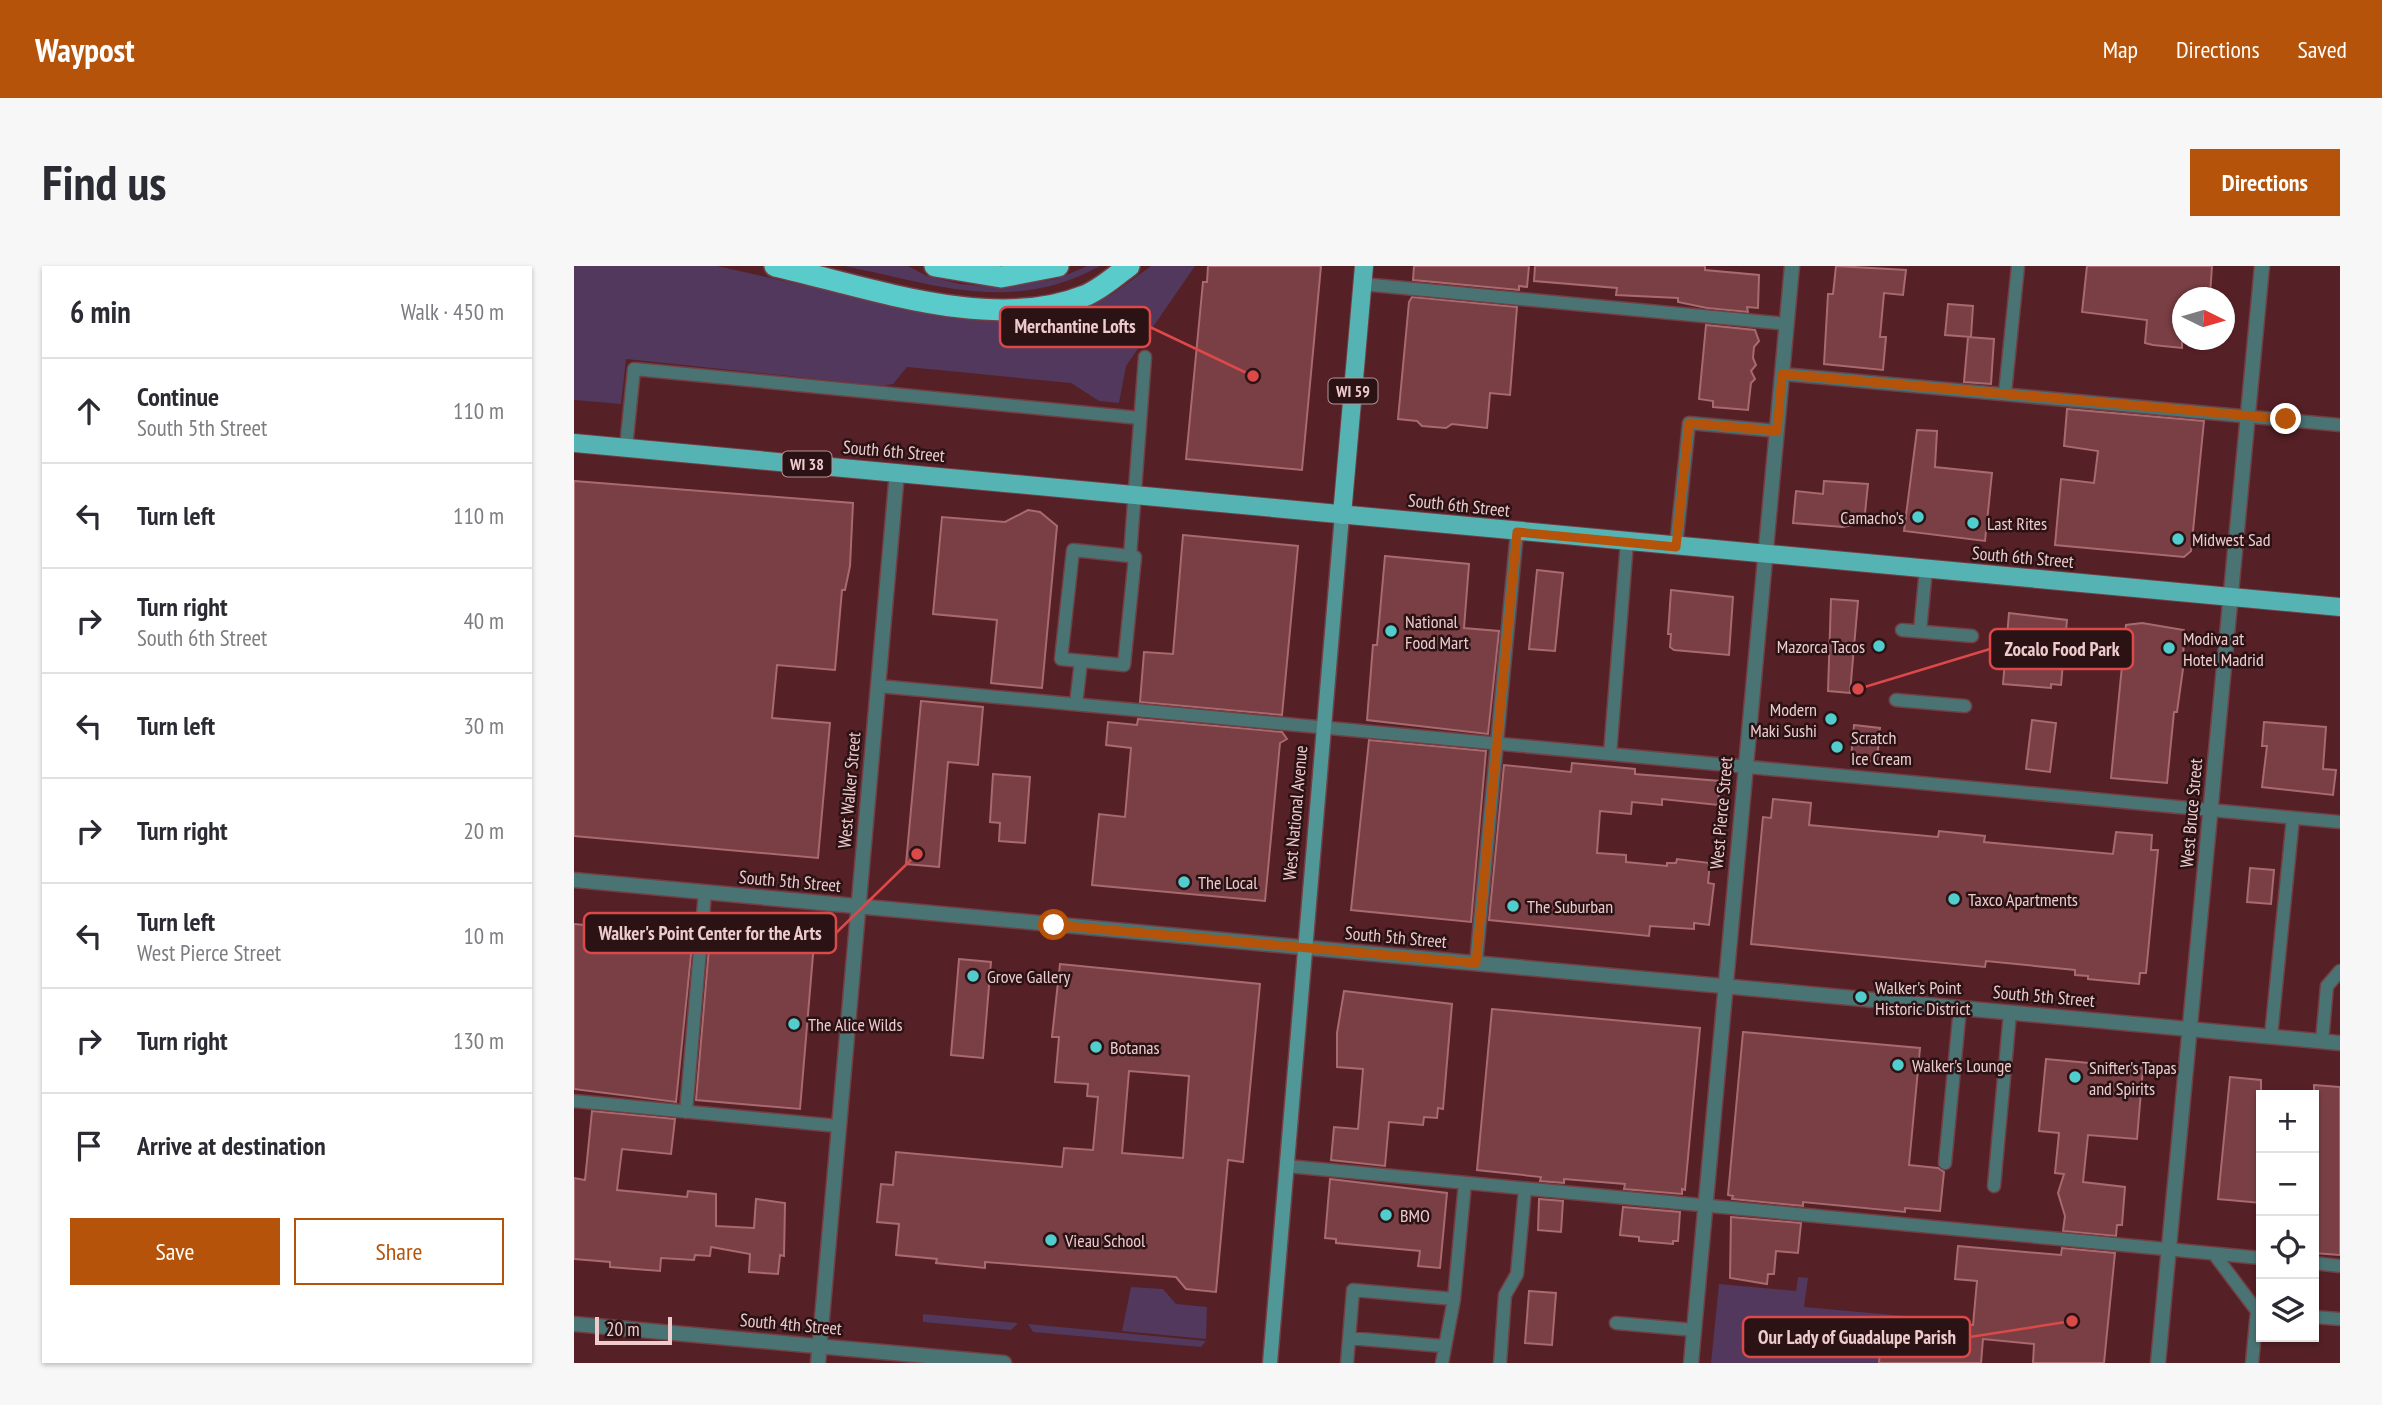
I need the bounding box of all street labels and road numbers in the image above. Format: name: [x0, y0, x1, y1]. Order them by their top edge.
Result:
road number: WI 59: [1328, 379, 1378, 404]
street label: South 6th Street: [842, 435, 946, 467]
road number: WI 38: [782, 452, 832, 476]
street label: South 6th Street: [1407, 488, 1511, 522]
street label: South 6th Street: [1971, 541, 2075, 573]
street label: West Walker Street: [832, 731, 866, 849]
street label: West National Avenue: [1278, 745, 1312, 881]
street label: West Pierce Street: [1705, 756, 1737, 870]
street label: West Bruce Street: [2175, 757, 2207, 869]
street label: South 5th Street: [738, 865, 842, 897]
street label: South 5th Street: [1344, 921, 1448, 953]
street label: South 5th Street: [1992, 980, 2096, 1012]
street label: South 4th Street: [739, 1308, 843, 1340]

